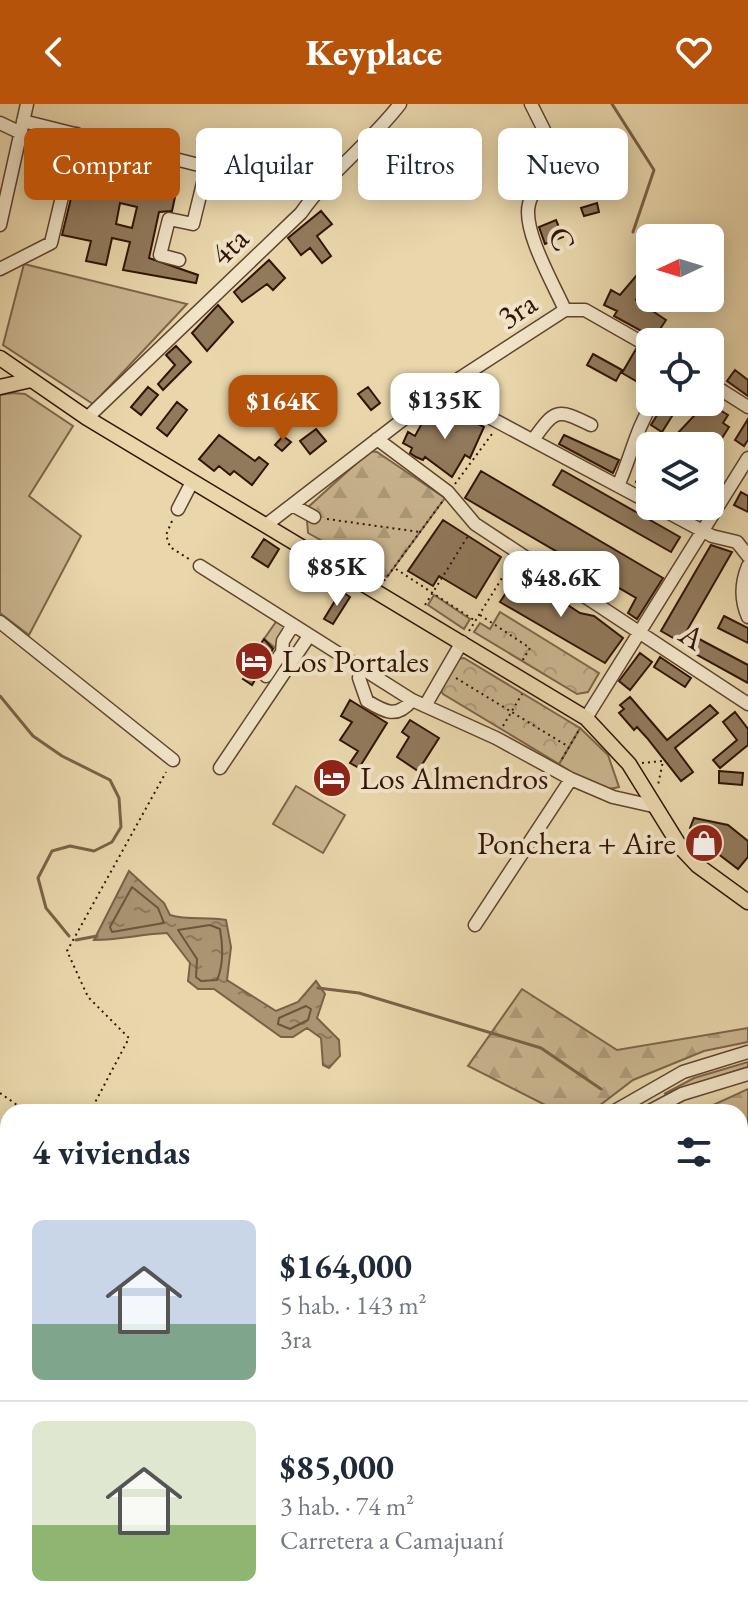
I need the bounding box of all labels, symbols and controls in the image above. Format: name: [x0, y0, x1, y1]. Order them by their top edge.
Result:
text: Keyplace: [306, 29, 442, 76]
icon: back: [32, 30, 76, 74]
icon: heart: [672, 30, 716, 74]
chip: Comprar: [24, 128, 180, 200]
chip: Alquilar: [196, 128, 342, 200]
chip: Filtros: [358, 128, 482, 200]
chip: Nuevo: [498, 128, 628, 200]
street label: 4ta: [201, 217, 257, 274]
street label: C: [538, 220, 586, 258]
north arrow: [636, 224, 724, 312]
map controls: [636, 224, 724, 520]
street label: 3ra: [489, 282, 545, 338]
button: locate: [636, 328, 724, 416]
pin: $135K: [389, 373, 501, 441]
pin: $164K: [227, 375, 339, 443]
text: $135K: [408, 382, 482, 416]
text: $164K: [246, 384, 320, 418]
button: layers: [636, 432, 724, 520]
pin: $85K: [290, 540, 384, 608]
text: $85K: [307, 549, 367, 583]
pin: $48.6K: [496, 551, 626, 619]
text: $48.6K: [521, 560, 601, 594]
street label: A: [670, 612, 713, 660]
hotel icon: Los Portales: [233, 640, 275, 682]
place label: Los Portales: [282, 640, 429, 682]
hotel icon: Los Almendros: [311, 757, 353, 799]
place label: Los Almendros: [360, 757, 548, 799]
place label: Ponchera + Aire: [477, 822, 676, 864]
shop icon: Ponchera + Aire: [683, 822, 725, 864]
text: 4 viviendas: [32, 1130, 190, 1174]
icon: filters: [672, 1130, 716, 1174]
text: $164,000: [280, 1244, 412, 1288]
icon: home: [96, 1252, 192, 1348]
text: 5 hab. · 143 m²: [280, 1288, 426, 1322]
text: 3ra: [280, 1322, 312, 1356]
text: $85,000: [280, 1445, 394, 1489]
icon: home: [96, 1453, 192, 1549]
text: 3 hab. · 74 m²: [280, 1489, 414, 1523]
text: Carretera a Camajuaní: [280, 1523, 504, 1557]

